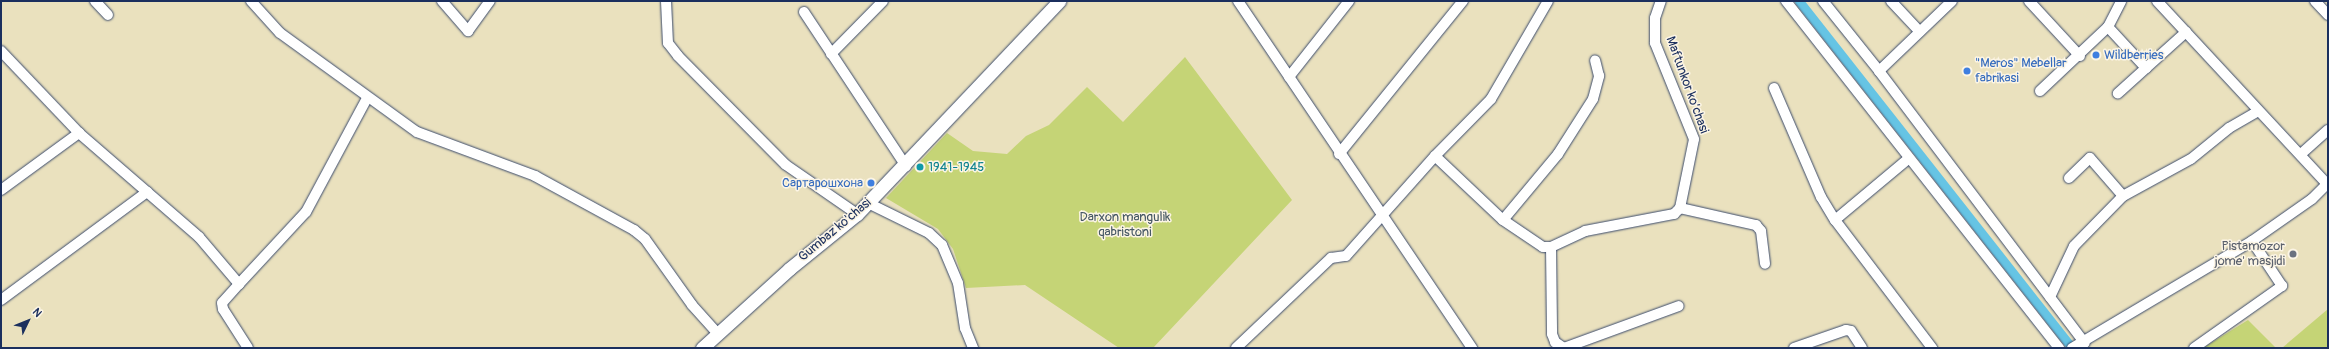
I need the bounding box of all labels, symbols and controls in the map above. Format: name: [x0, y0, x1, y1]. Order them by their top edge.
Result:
street label: Maftunkor ko’chasi: [1662, 34, 1712, 136]
place label: Wildberries: [2104, 47, 2163, 63]
marker: Wildberries: [2091, 50, 2101, 60]
place label: "Meros" Mebellar fabrikasi: [1975, 56, 2067, 87]
marker: "Meros" Mebellar fabrikasi: [1962, 66, 1972, 76]
place label: 1941-1945: [928, 159, 984, 175]
marker: 1941-1945: [915, 162, 925, 172]
place label: Сартарошхона: [782, 175, 863, 191]
marker: Сартарошхона: [866, 178, 876, 188]
street label: Gumbaz ko'chasi: [795, 195, 875, 265]
park label: Darxon mangulik qabristoni: [1080, 210, 1170, 241]
place label: Pistamozor jome' masjidi: [2215, 239, 2285, 270]
marker: Pistamozor jome' masjidi: [2288, 249, 2298, 259]
north arrow: [8, 301, 48, 341]
text: N: [30, 305, 44, 320]

